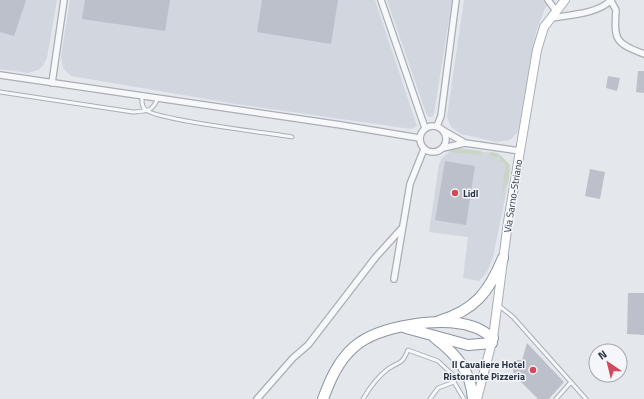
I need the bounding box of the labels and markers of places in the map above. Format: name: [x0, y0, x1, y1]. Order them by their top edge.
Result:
place label: Lidl: [463, 186, 479, 201]
marker: Lidl: [450, 188, 460, 198]
place label: Il Cavaliere Hotel Ristorante Pizzeria: [443, 357, 525, 384]
marker: Il Cavaliere Hotel Ristorante Pizzeria: [528, 365, 538, 375]

